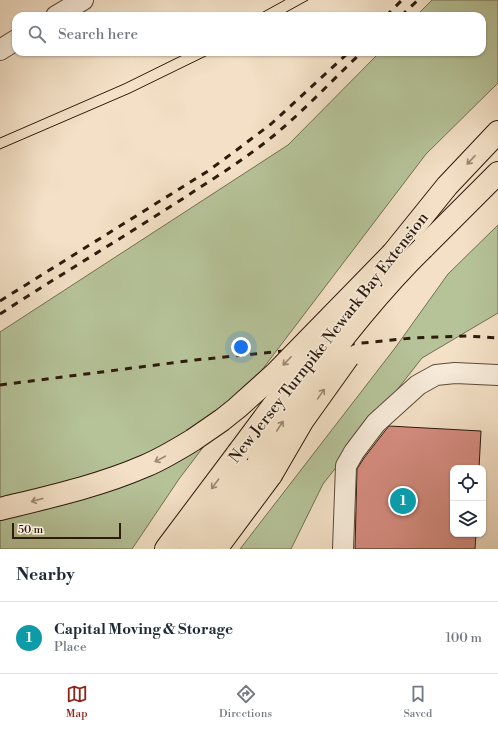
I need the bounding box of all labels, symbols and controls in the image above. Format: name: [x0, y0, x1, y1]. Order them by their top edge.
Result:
search box: [12, 12, 486, 56]
icon: search: [26, 23, 48, 45]
text: Search here: [58, 25, 138, 44]
one-way arrow: [467, 155, 476, 165]
street label: New Jersey Turnpike Newark Bay Extension: [225, 208, 433, 467]
your location: [231, 337, 251, 357]
one-way arrow: [282, 356, 292, 366]
one-way arrow: [317, 389, 325, 400]
one-way arrow: [276, 421, 284, 432]
one-way arrow: [154, 456, 166, 463]
map controls: [450, 465, 486, 537]
button: locate: [450, 465, 486, 501]
one-way arrow: [210, 478, 219, 489]
pin: 1: [390, 486, 416, 516]
one-way arrow: [30, 496, 43, 504]
button: layers: [450, 501, 486, 537]
scale bar: [12, 521, 121, 540]
text: 50 m: [18, 523, 43, 537]
text: Nearby: [16, 564, 75, 586]
text: Capital Moving & Storage: [54, 620, 233, 639]
text: 1: [26, 630, 32, 646]
text: 100 m: [446, 630, 482, 646]
text: Place: [54, 639, 86, 655]
tab: Map: [66, 683, 88, 721]
tab: Directions: [219, 683, 272, 721]
tab: Saved: [403, 683, 432, 721]

